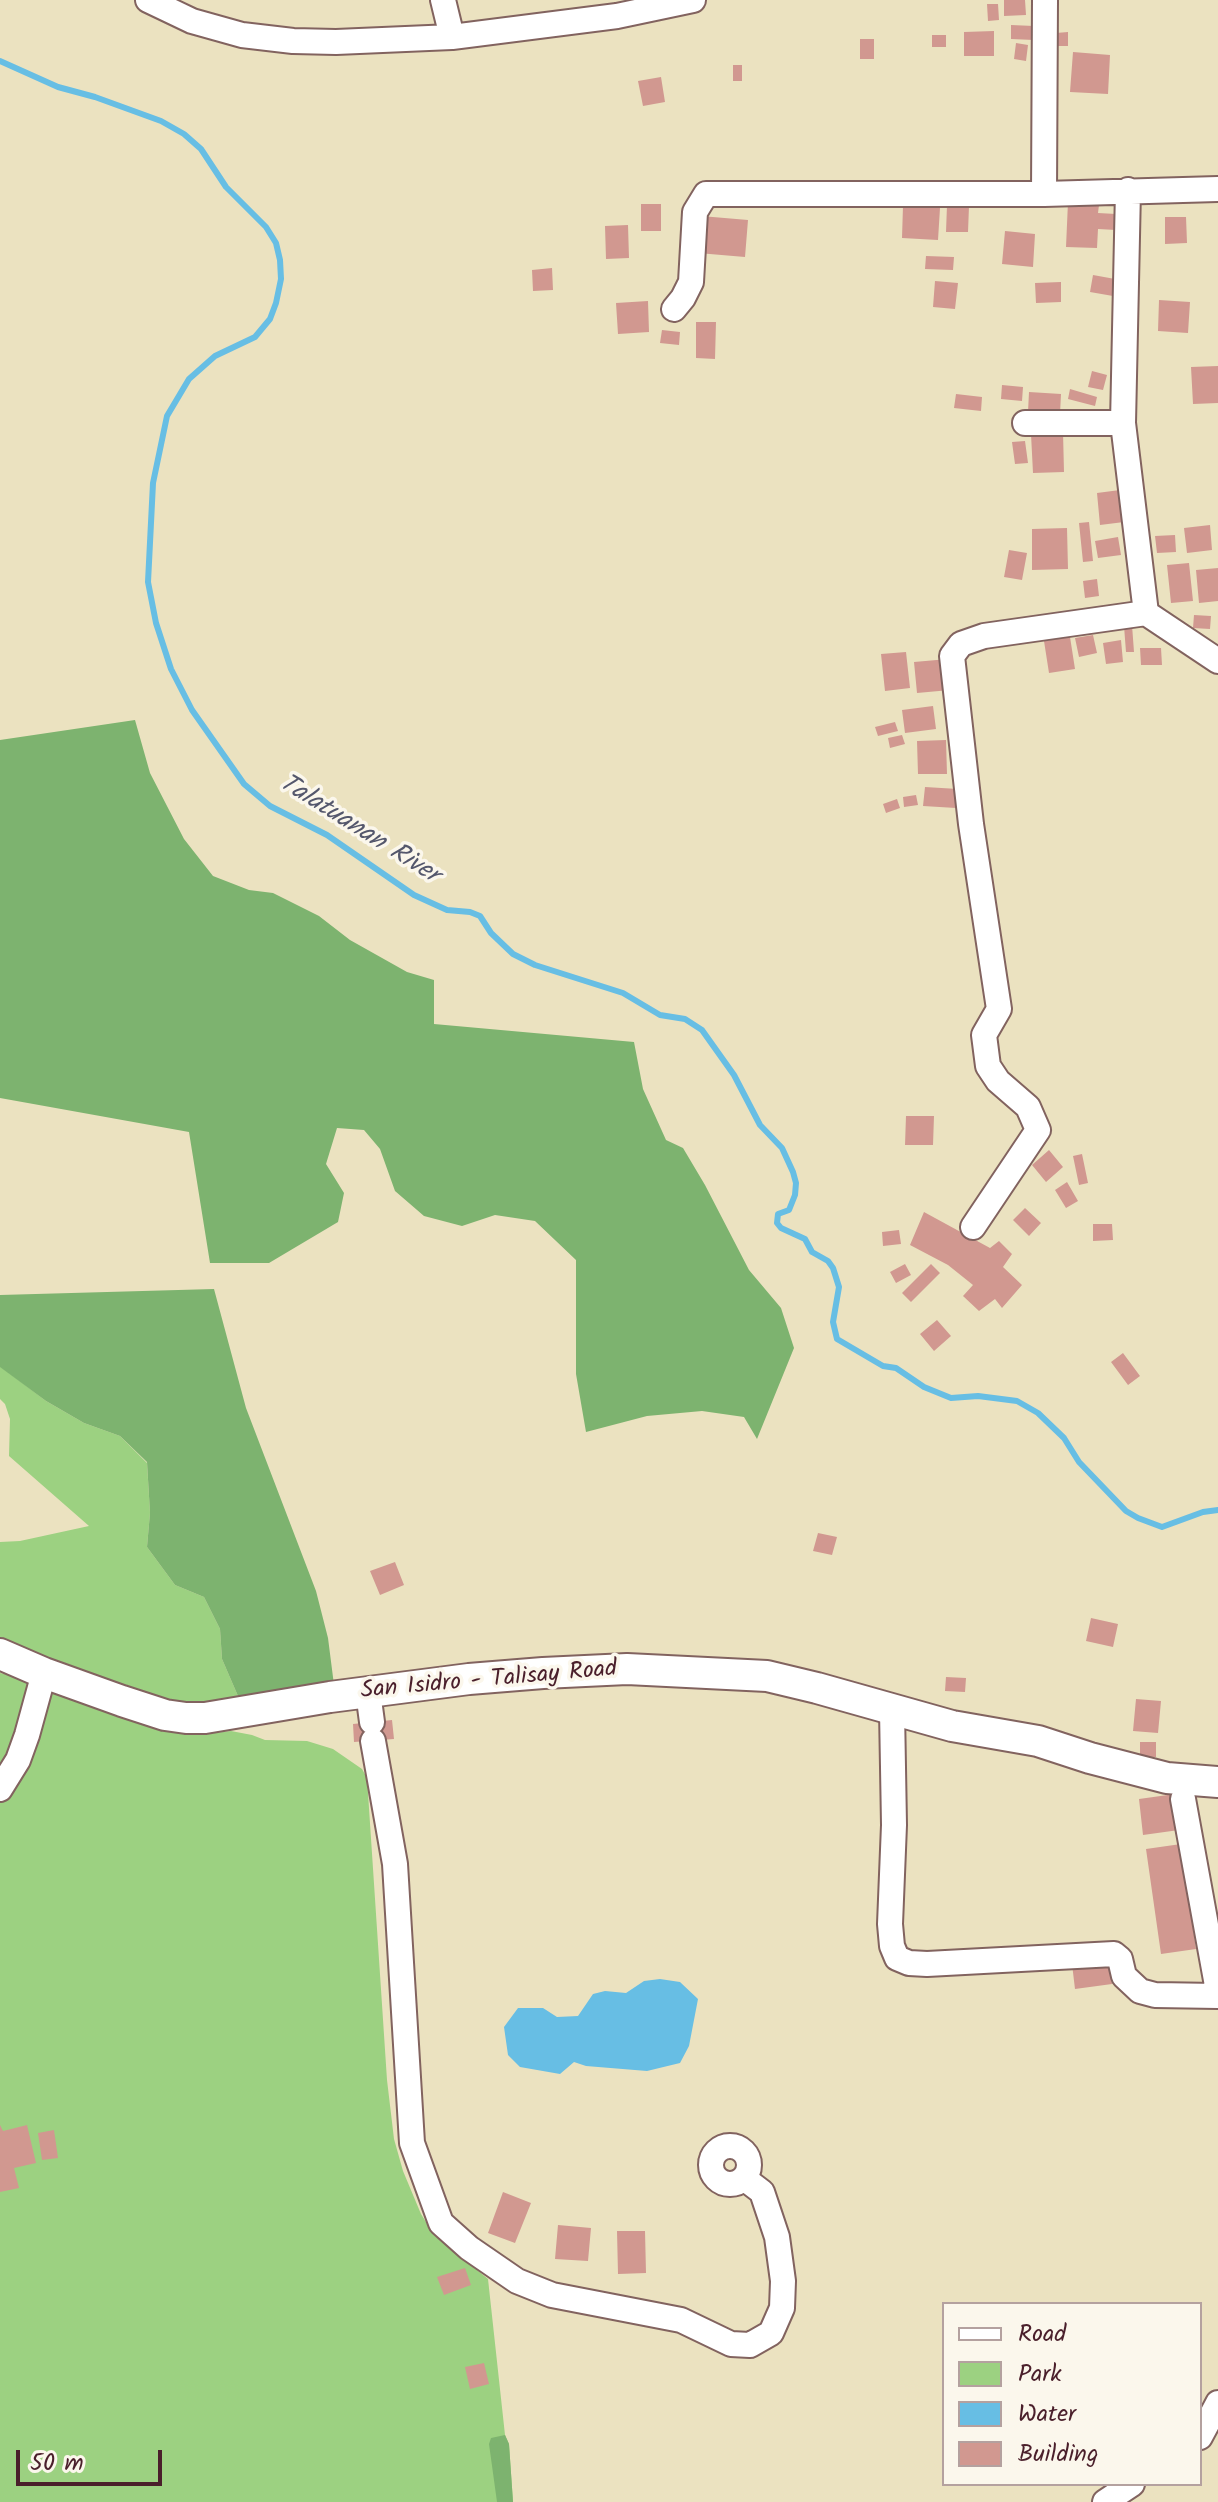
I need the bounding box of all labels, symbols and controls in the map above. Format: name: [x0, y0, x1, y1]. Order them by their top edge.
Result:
water label: Talatuanan River: [272, 769, 444, 893]
street label: San Isidro - Talisay Road: [360, 1656, 618, 1708]
legend: [942, 2302, 1202, 2486]
text: Road: [1018, 2315, 1066, 2354]
text: Park: [1018, 2355, 1062, 2394]
text: Water: [1018, 2395, 1076, 2434]
scale bar: [20, 2434, 166, 2484]
text: Building: [1018, 2435, 1098, 2474]
text: 50 m: [30, 2444, 84, 2483]

